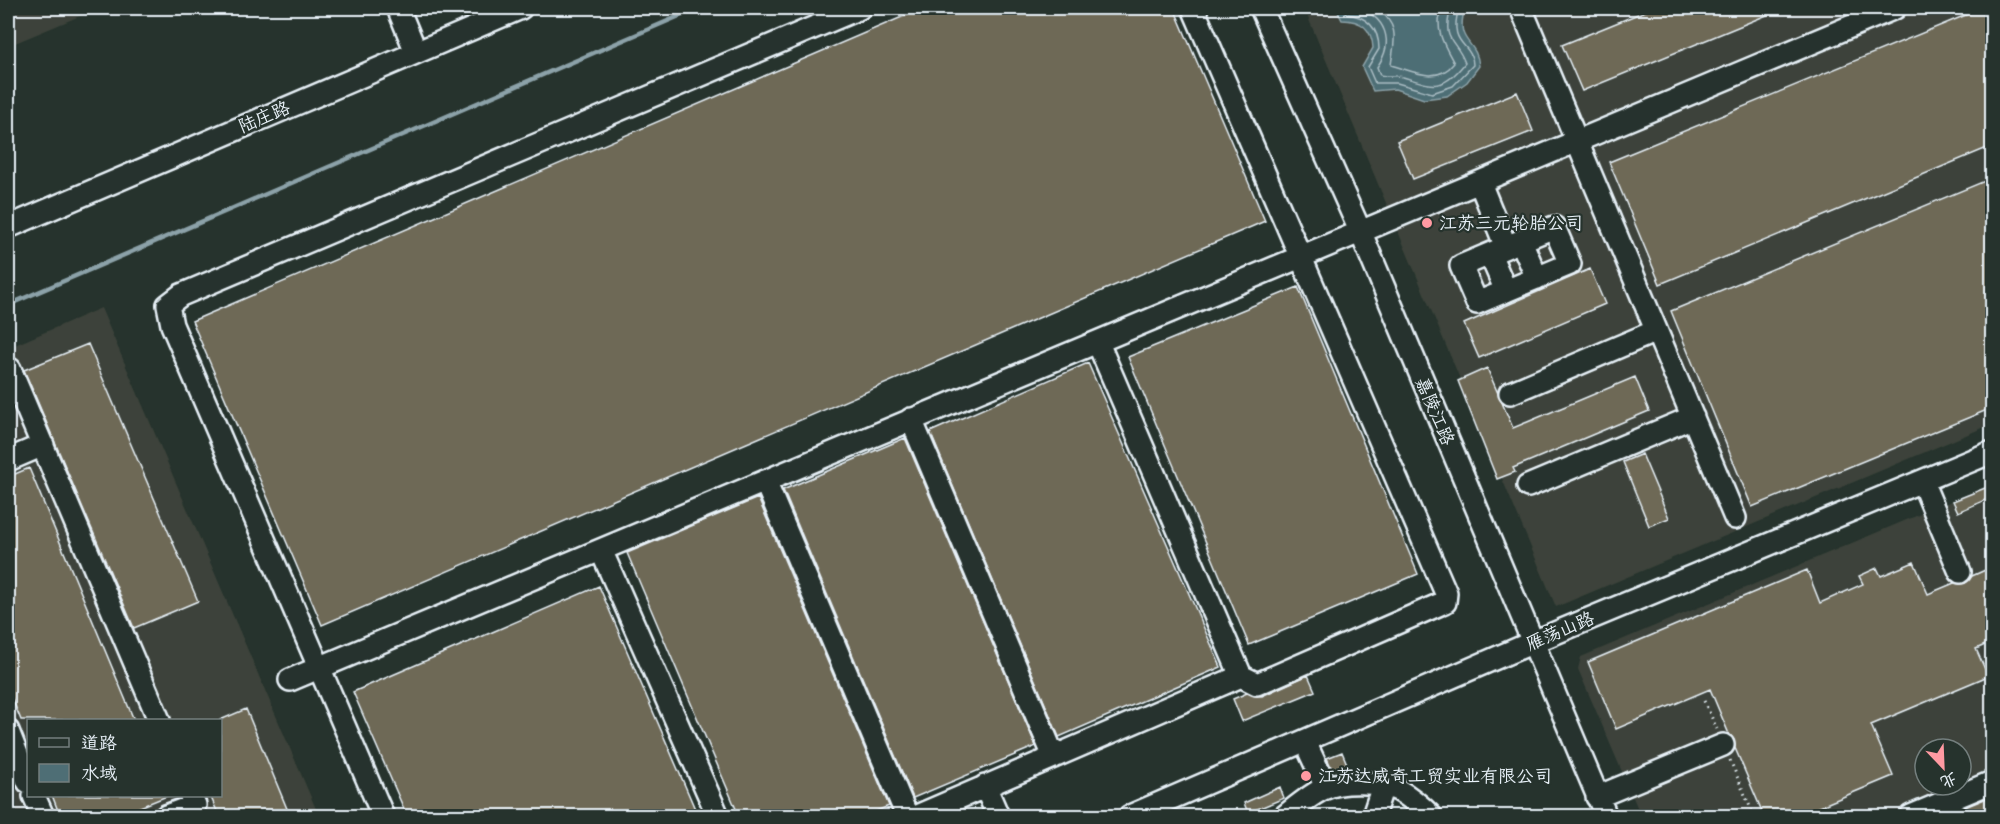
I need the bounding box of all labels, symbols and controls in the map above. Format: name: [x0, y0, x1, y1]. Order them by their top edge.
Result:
street label: 陆庄路: [235, 96, 293, 138]
place label: 江苏三元轮胎公司: [1439, 212, 1583, 234]
marker: 江苏三元轮胎公司: [1420, 216, 1434, 230]
street label: 嘉陵江路: [1411, 374, 1459, 448]
street label: 雁荡山路: [1523, 607, 1597, 655]
legend: [27, 719, 222, 797]
text: 道路: [81, 732, 117, 754]
north arrow: [1913, 737, 1973, 797]
text: 水域: [81, 762, 117, 784]
place label: 江苏达威奇工贸实业有限公司: [1318, 765, 1552, 787]
text: 北: [1938, 768, 1960, 792]
marker: 江苏达威奇工贸实业有限公司: [1299, 769, 1313, 783]

